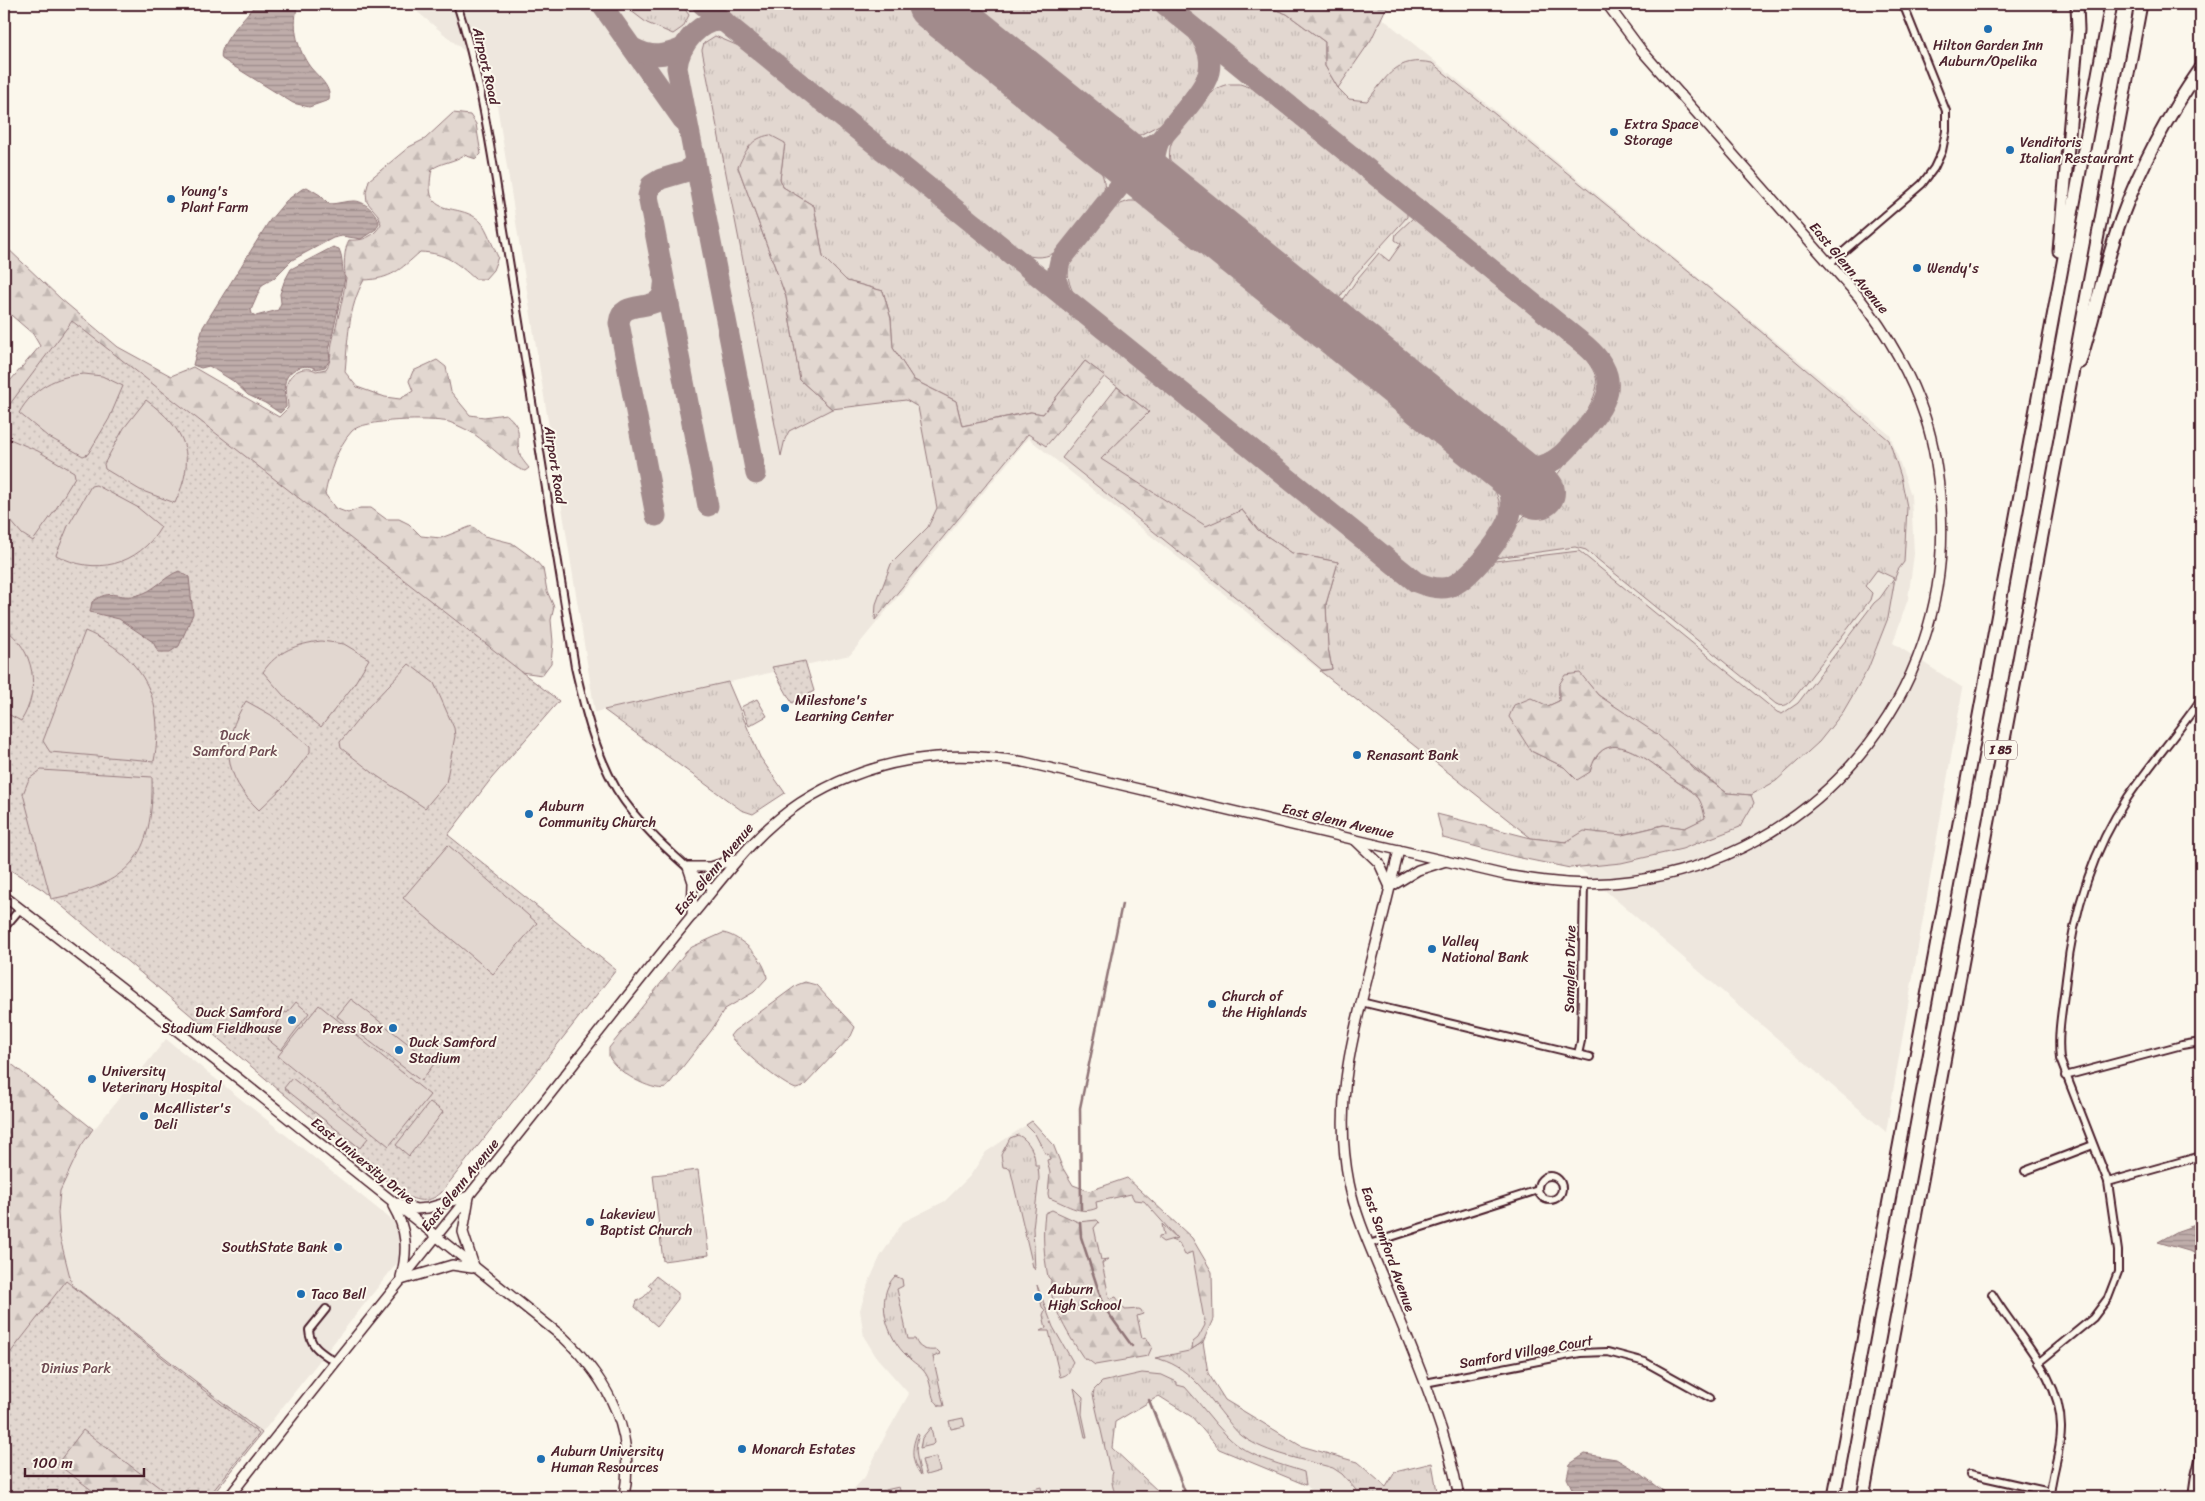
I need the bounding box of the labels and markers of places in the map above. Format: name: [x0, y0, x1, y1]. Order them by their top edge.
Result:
marker: Hilton Garden Inn Auburn/Opelika: [1982, 23, 1994, 35]
place label: Hilton Garden Inn Auburn/Opelika: [1933, 33, 2044, 74]
place label: Extra Space Storage: [1624, 112, 1699, 153]
marker: Extra Space Storage: [1608, 126, 1620, 138]
place label: Venditoris Italian Restaurant: [2019, 130, 2134, 171]
marker: Venditoris Italian Restaurant: [2004, 144, 2016, 156]
place label: Young's Plant Farm: [181, 179, 249, 220]
marker: Young's Plant Farm: [165, 193, 177, 205]
place label: Wendy's: [1927, 256, 1979, 281]
marker: Wendy's: [1911, 262, 1923, 274]
place label: Milestone's Learning Center: [795, 688, 894, 729]
marker: Milestone's Learning Center: [779, 702, 791, 714]
place label: Renasant Bank: [1367, 743, 1459, 768]
marker: Renasant Bank: [1351, 749, 1363, 761]
place label: Auburn Community Church: [538, 794, 656, 835]
marker: Auburn Community Church: [523, 808, 535, 820]
place label: Valley National Bank: [1442, 929, 1529, 970]
marker: Valley National Bank: [1426, 943, 1438, 955]
place label: Church of the Highlands: [1222, 984, 1307, 1025]
marker: Church of the Highlands: [1206, 998, 1218, 1010]
place label: Duck Samford Stadium Fieldhouse: [161, 1000, 284, 1041]
marker: Duck Samford Stadium Fieldhouse: [286, 1014, 298, 1026]
place label: Press Box: [323, 1016, 384, 1041]
marker: Press Box: [387, 1022, 399, 1034]
place label: Duck Samford Stadium: [409, 1030, 497, 1071]
marker: Duck Samford Stadium: [393, 1044, 405, 1056]
place label: University Veterinary Hospital: [102, 1059, 223, 1100]
marker: University Veterinary Hospital: [86, 1073, 98, 1085]
place label: McAllister's Deli: [154, 1096, 231, 1137]
marker: McAllister's Deli: [138, 1110, 150, 1122]
place label: Lakeview Baptist Church: [600, 1202, 692, 1243]
marker: Lakeview Baptist Church: [584, 1216, 596, 1228]
place label: SouthState Bank: [222, 1235, 328, 1260]
marker: SouthState Bank: [332, 1241, 344, 1253]
place label: Auburn High School: [1047, 1277, 1122, 1318]
place label: Taco Bell: [311, 1282, 367, 1307]
marker: Taco Bell: [295, 1288, 307, 1300]
marker: Auburn High School: [1032, 1291, 1044, 1303]
place label: Monarch Estates: [752, 1437, 856, 1462]
place label: Auburn University Human Resources: [550, 1439, 664, 1480]
marker: Monarch Estates: [736, 1443, 748, 1455]
marker: Auburn University Human Resources: [535, 1453, 547, 1465]

